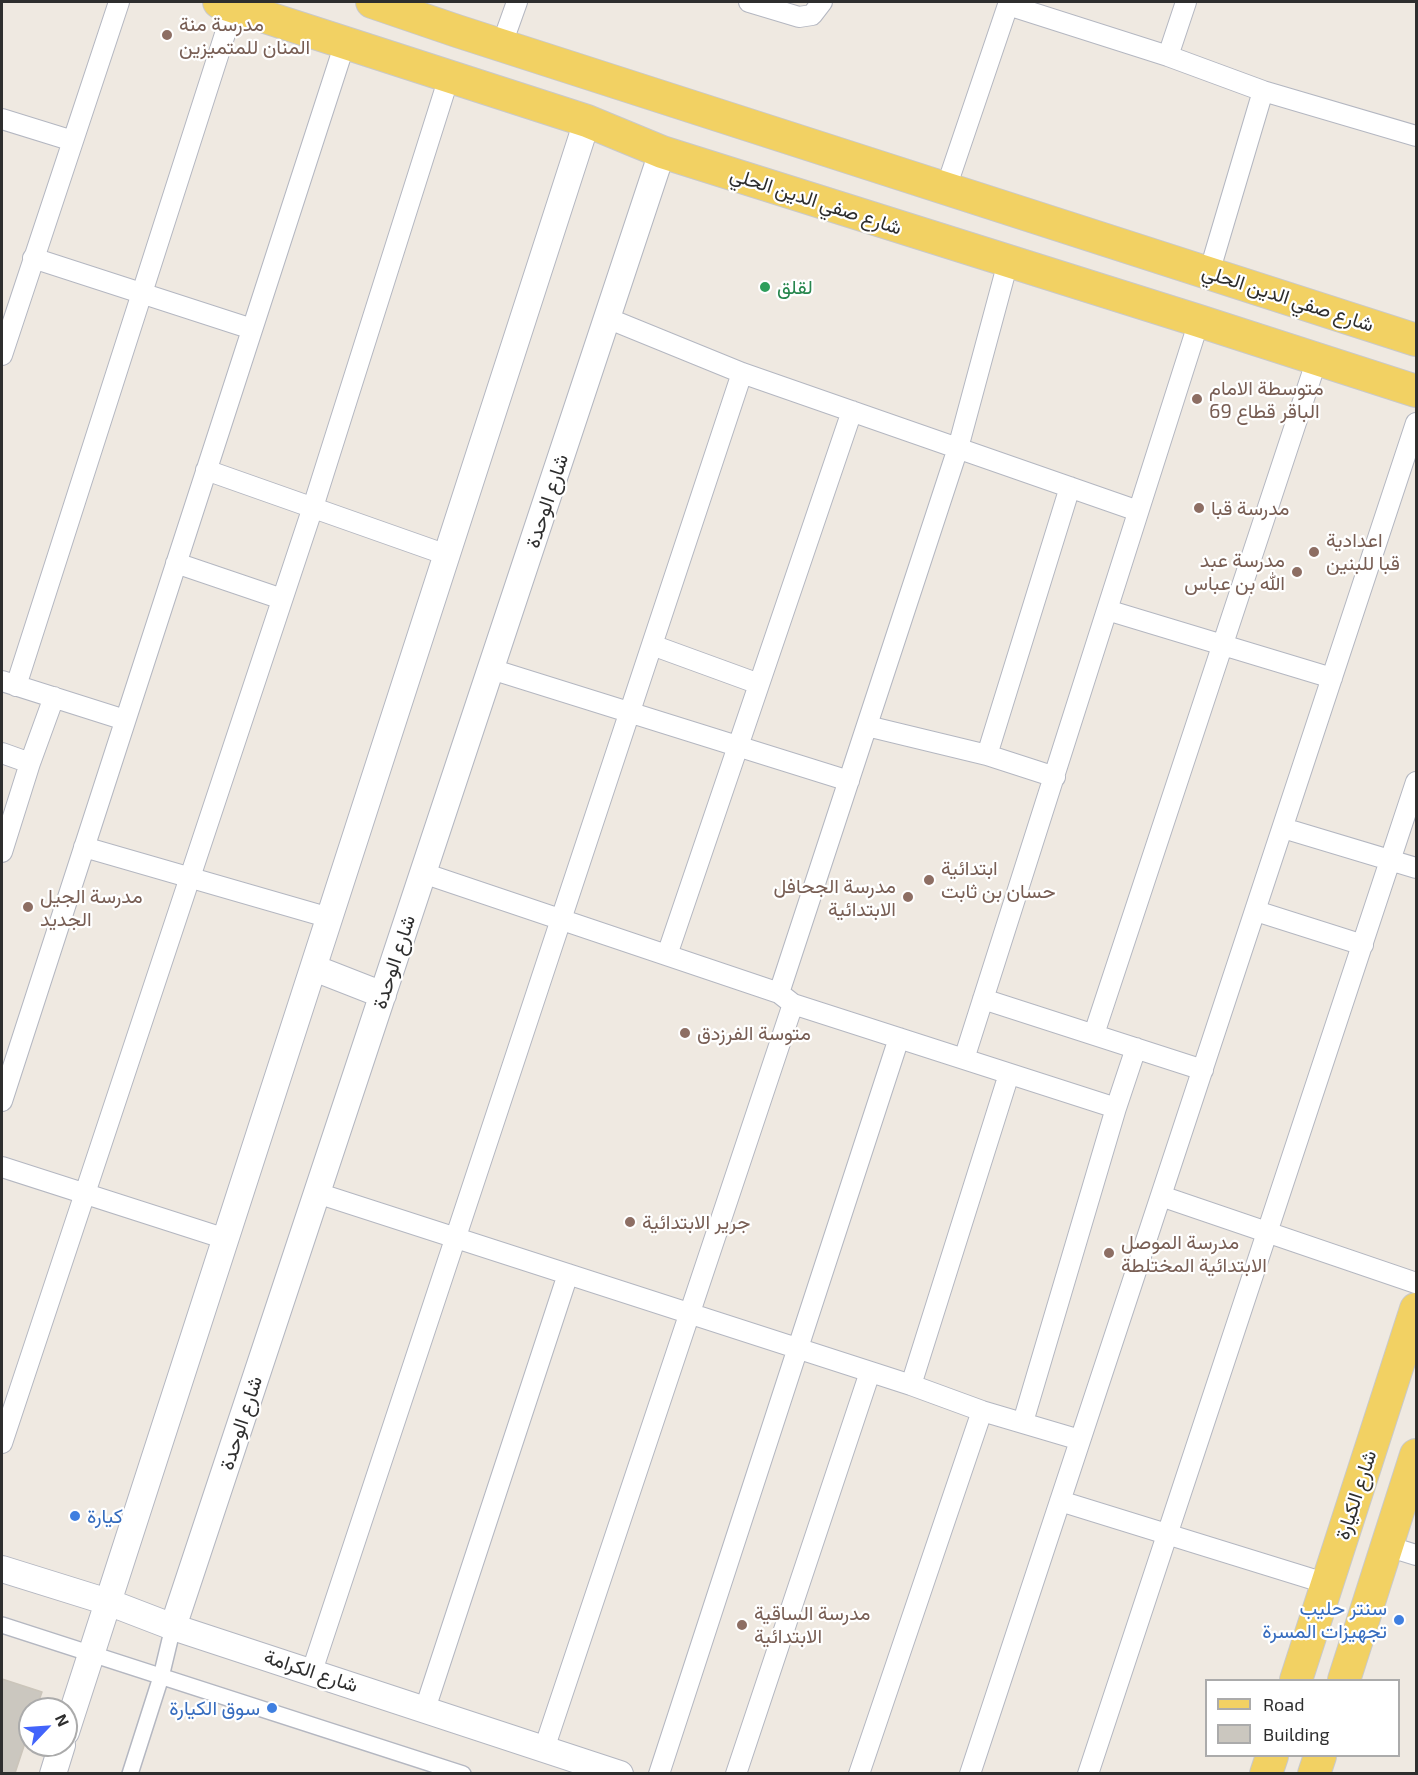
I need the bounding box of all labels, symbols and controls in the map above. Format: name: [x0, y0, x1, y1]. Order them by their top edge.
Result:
place label: مدرسة منة المنان للمتميزين: [179, 12, 310, 59]
marker: مدرسة منة المنان للمتميزين: [160, 28, 174, 42]
street label: شارع صفي الدين الحلي: [727, 162, 905, 240]
street label: شارع صفي الدين الحلي: [1199, 259, 1377, 337]
place label: لقلق: [777, 275, 813, 299]
marker: لقلق: [758, 280, 772, 294]
place label: متوسطة الامام الباقر قطاع 69: [1209, 376, 1324, 423]
marker: متوسطة الامام الباقر قطاع 69: [1190, 392, 1204, 406]
street label: شارع الوحدة: [521, 451, 573, 551]
place label: مدرسة قبا: [1211, 496, 1289, 520]
marker: مدرسة قبا: [1192, 501, 1206, 515]
place label: اعدادية قبا للبنين: [1326, 528, 1400, 575]
marker: اعدادية قبا للبنين: [1307, 545, 1321, 559]
place label: مدرسة عبد الله بن عباس: [1184, 548, 1285, 595]
marker: مدرسة عبد الله بن عباس: [1290, 565, 1304, 579]
place label: ابتدائية حسان بن ثابت: [941, 856, 1056, 903]
marker: ابتدائية حسان بن ثابت: [922, 873, 936, 887]
place label: مدرسة الجحافل الابتدائية: [773, 874, 896, 921]
place label: مدرسة الجيل الجديد: [40, 884, 143, 931]
marker: مدرسة الجحافل الابتدائية: [901, 890, 915, 904]
marker: مدرسة الجيل الجديد: [21, 900, 35, 914]
street label: شارع الوحدة: [368, 912, 420, 1012]
place label: متوسة الفرزدق: [697, 1021, 811, 1045]
marker: متوسة الفرزدق: [678, 1026, 692, 1040]
place label: جرير الابتدائية: [642, 1210, 750, 1234]
marker: جرير الابتدائية: [623, 1215, 637, 1229]
place label: مدرسة الموصل الابتدائية المختلطة: [1121, 1230, 1267, 1277]
marker: مدرسة الموصل الابتدائية المختلطة: [1102, 1246, 1116, 1260]
street label: شارع الوحدة: [215, 1373, 267, 1473]
street label: شارع الكيارة: [1330, 1447, 1382, 1543]
place label: كيارة: [87, 1504, 123, 1528]
marker: كيارة: [68, 1509, 82, 1523]
place label: سنتر حليب تجهيزات المسرة: [1262, 1596, 1387, 1643]
place label: مدرسة الساقية الابتدائية: [754, 1601, 870, 1648]
marker: سنتر حليب تجهيزات المسرة: [1392, 1613, 1406, 1627]
marker: مدرسة الساقية الابتدائية: [735, 1618, 749, 1632]
street label: شارع الكرامة: [261, 1645, 361, 1697]
legend: [1205, 1679, 1400, 1757]
text: Road: [1263, 1693, 1304, 1715]
place label: سوق الكيارة: [169, 1696, 260, 1720]
north arrow: [18, 1697, 78, 1757]
marker: سوق الكيارة: [265, 1701, 279, 1715]
text: N: [52, 1711, 74, 1729]
text: Building: [1263, 1723, 1330, 1745]

